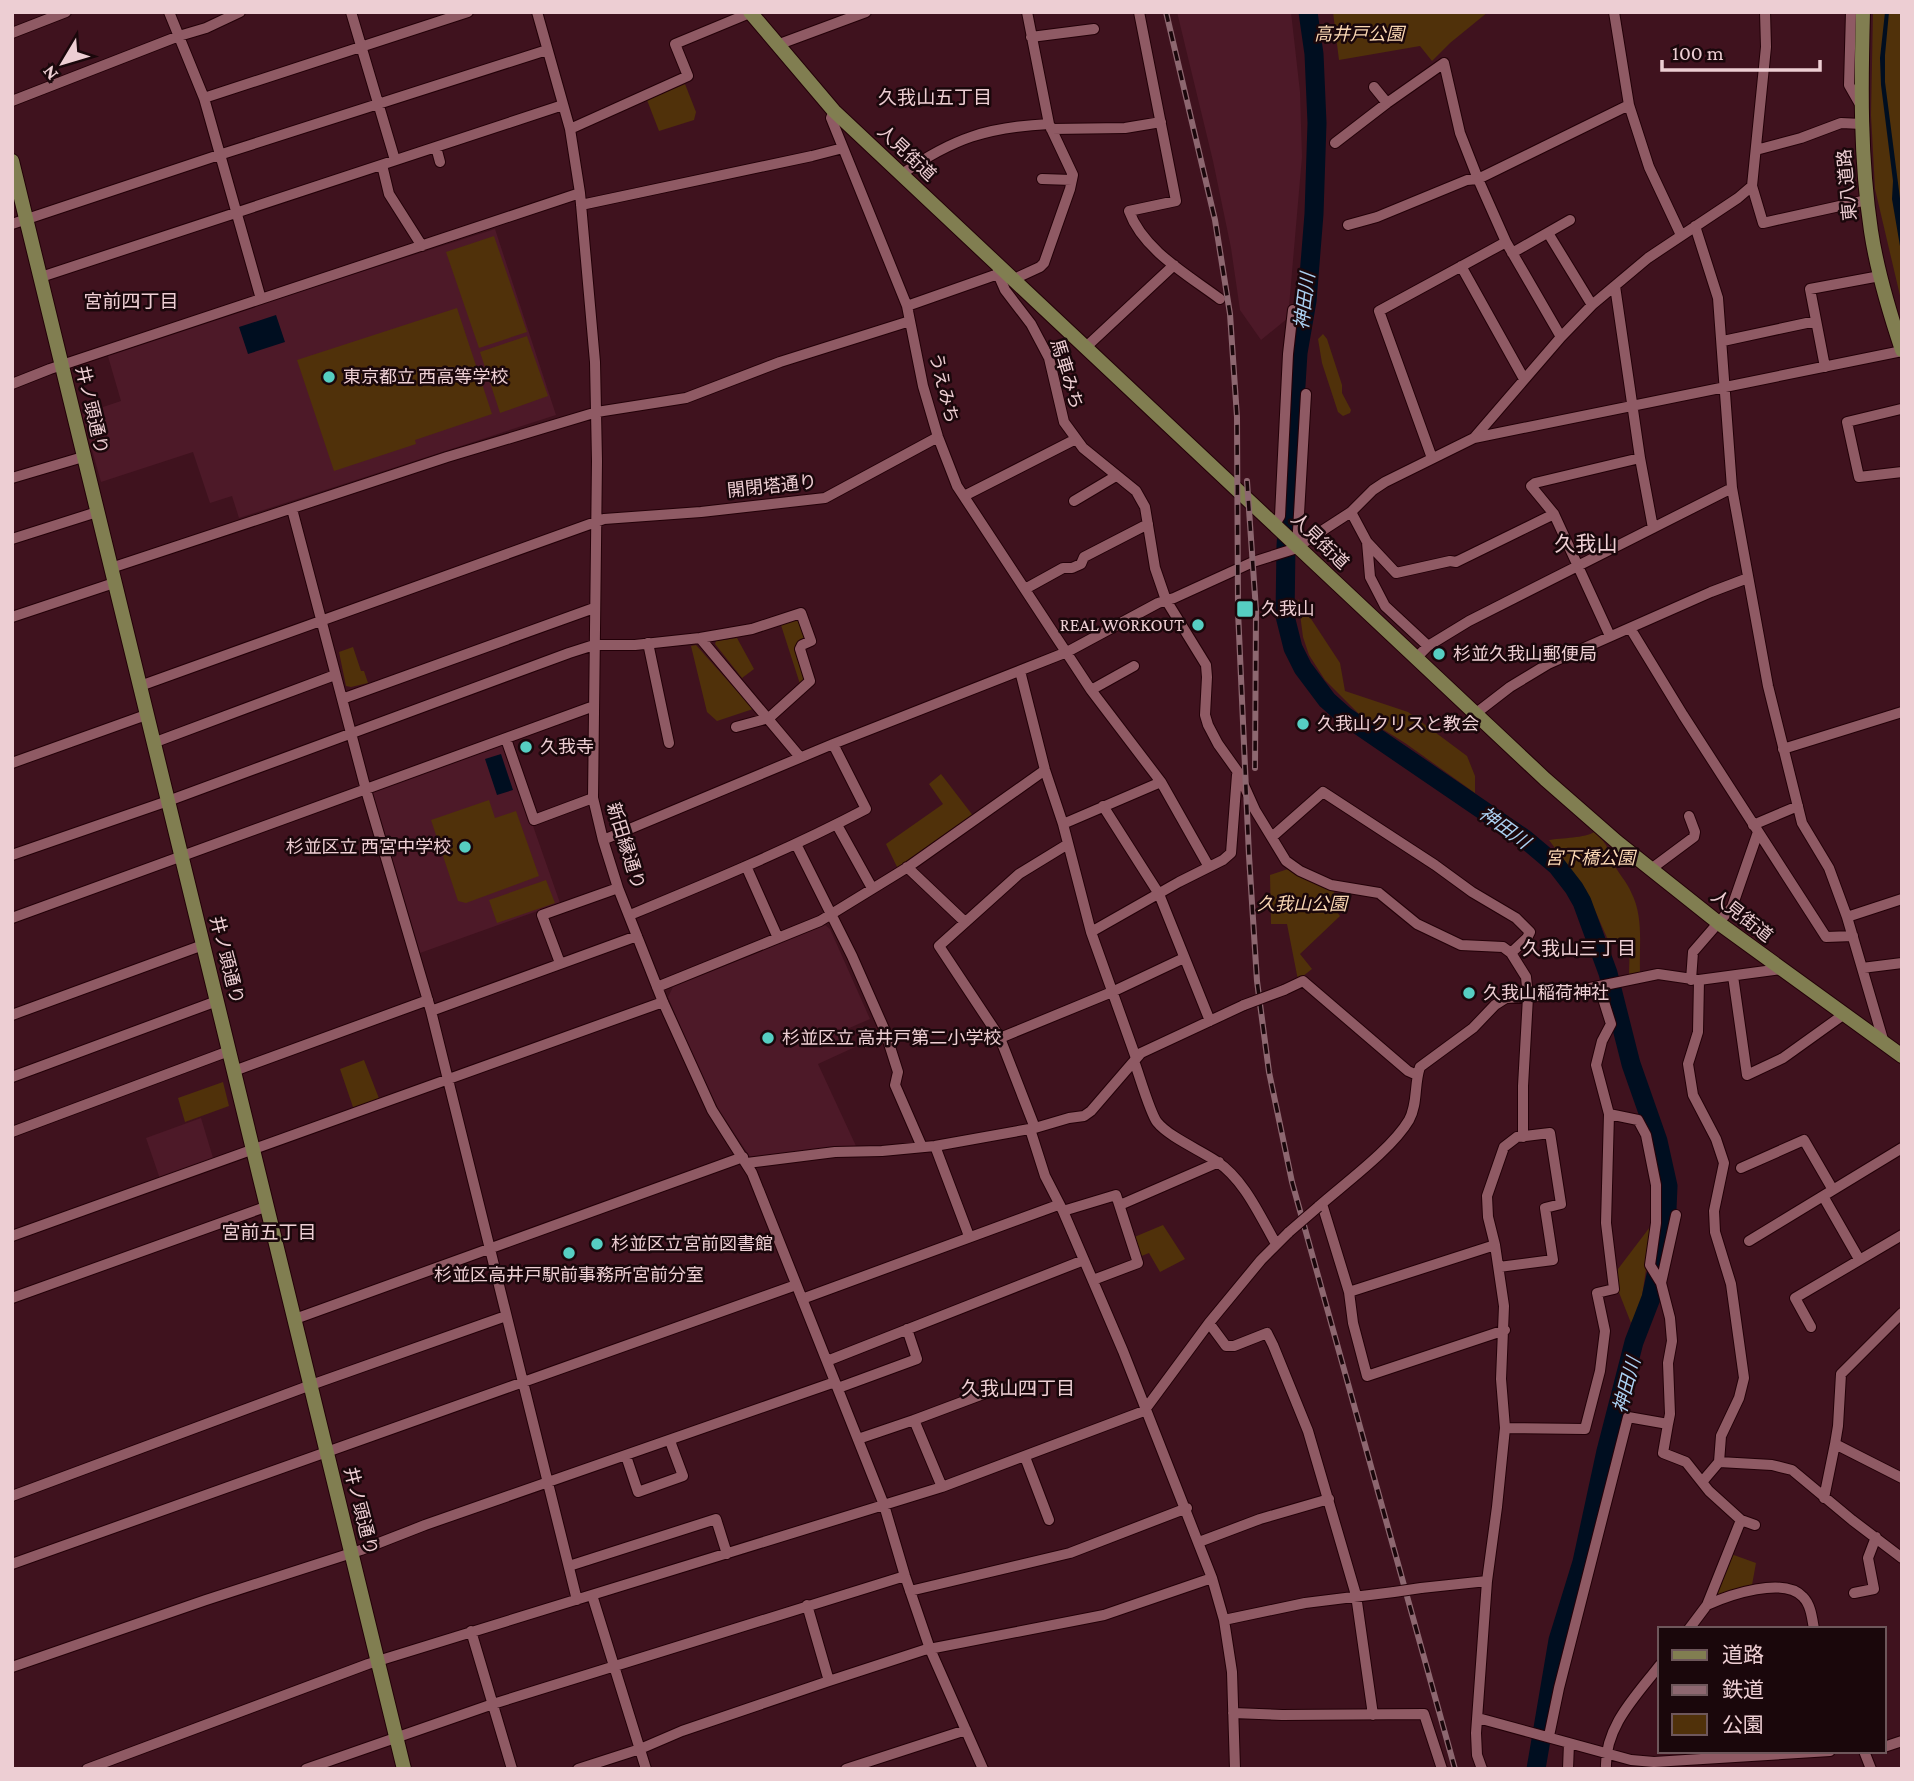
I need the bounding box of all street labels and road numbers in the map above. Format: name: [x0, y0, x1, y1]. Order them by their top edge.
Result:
street label: 人見街道: [874, 121, 940, 185]
street label: 東八道路: [1834, 148, 1860, 222]
street label: 馬車みち: [1047, 337, 1087, 411]
street label: うえみち: [926, 351, 962, 425]
street label: 井ノ頭通り: [72, 364, 112, 456]
street label: 開閉塔通り: [726, 471, 818, 501]
street label: 人見街道: [1287, 509, 1353, 573]
street label: 新田縁通り: [603, 800, 649, 892]
street label: 人見街道: [1707, 886, 1777, 946]
street label: 井ノ頭通り: [206, 914, 248, 1006]
street label: 井ノ頭通り: [340, 1465, 382, 1557]

